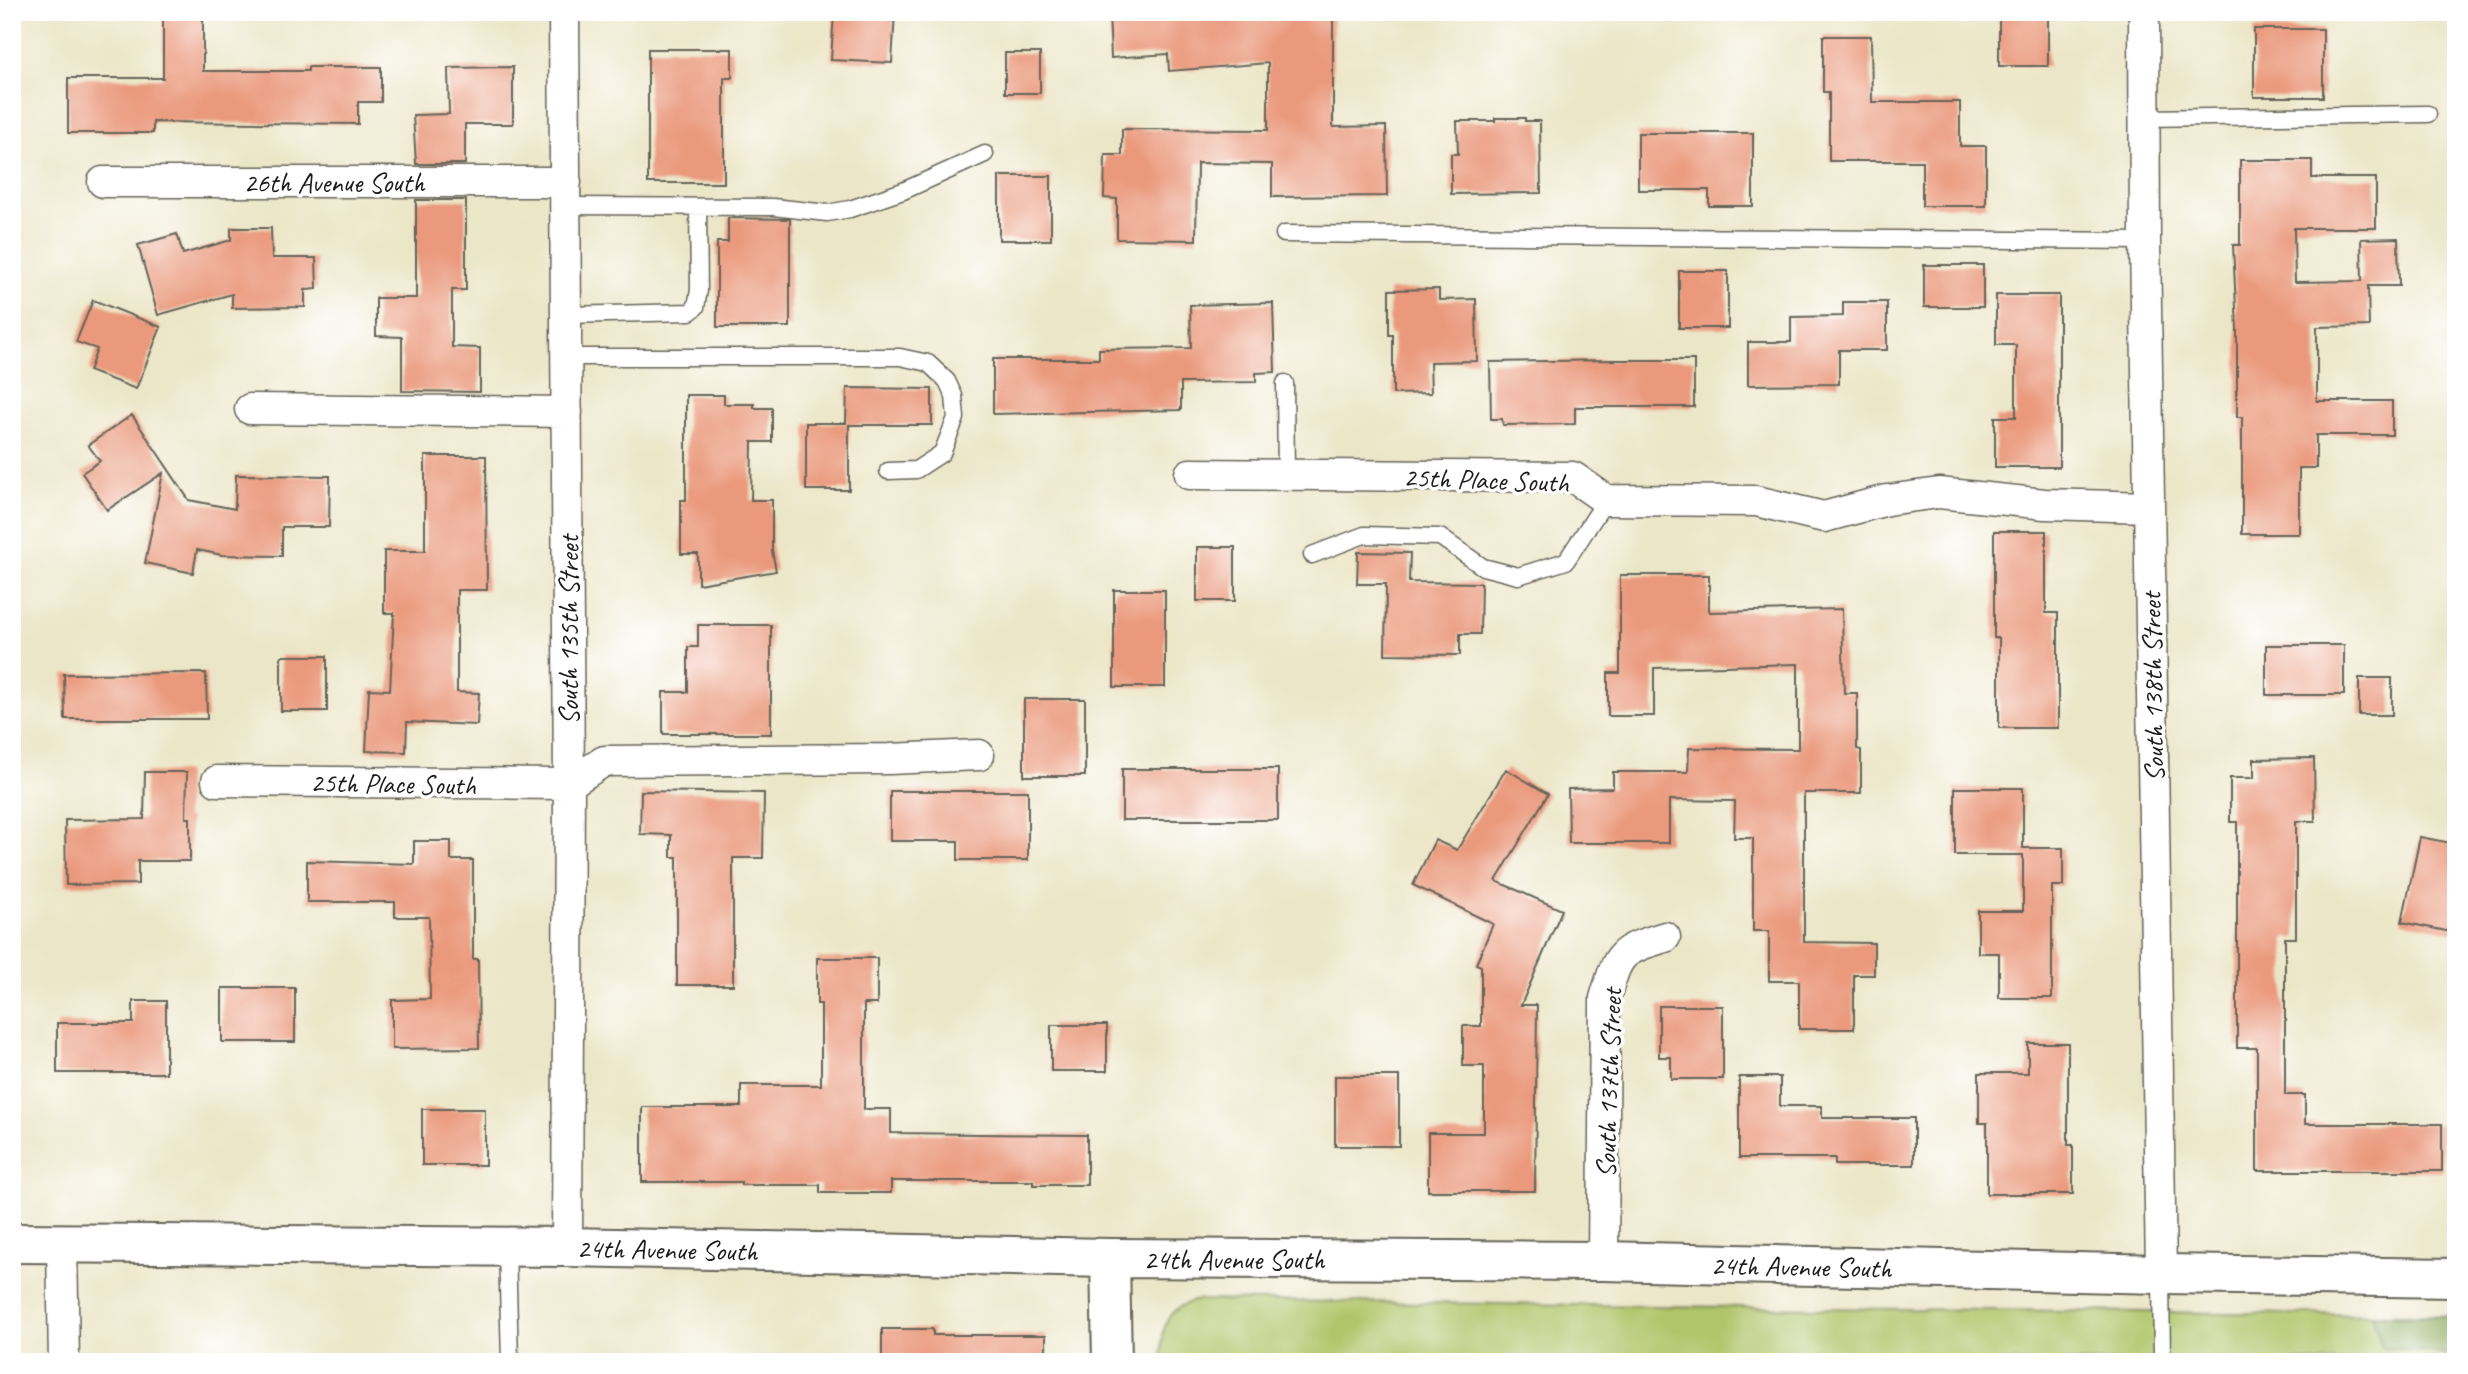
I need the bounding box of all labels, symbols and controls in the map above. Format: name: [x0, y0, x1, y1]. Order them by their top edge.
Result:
street label: 26th Avenue South: [244, 165, 426, 200]
street label: 25th Place South: [1403, 459, 1570, 500]
street label: South 135th Street: [551, 533, 586, 725]
street label: South 138th Street: [2133, 589, 2172, 782]
street label: 25th Place South: [310, 765, 476, 802]
street label: South 137th Street: [1588, 985, 1629, 1178]
street label: 24th Avenue South: [576, 1230, 759, 1269]
street label: 24th Avenue South: [1144, 1242, 1326, 1277]
street label: 24th Avenue South: [1710, 1247, 1893, 1286]

